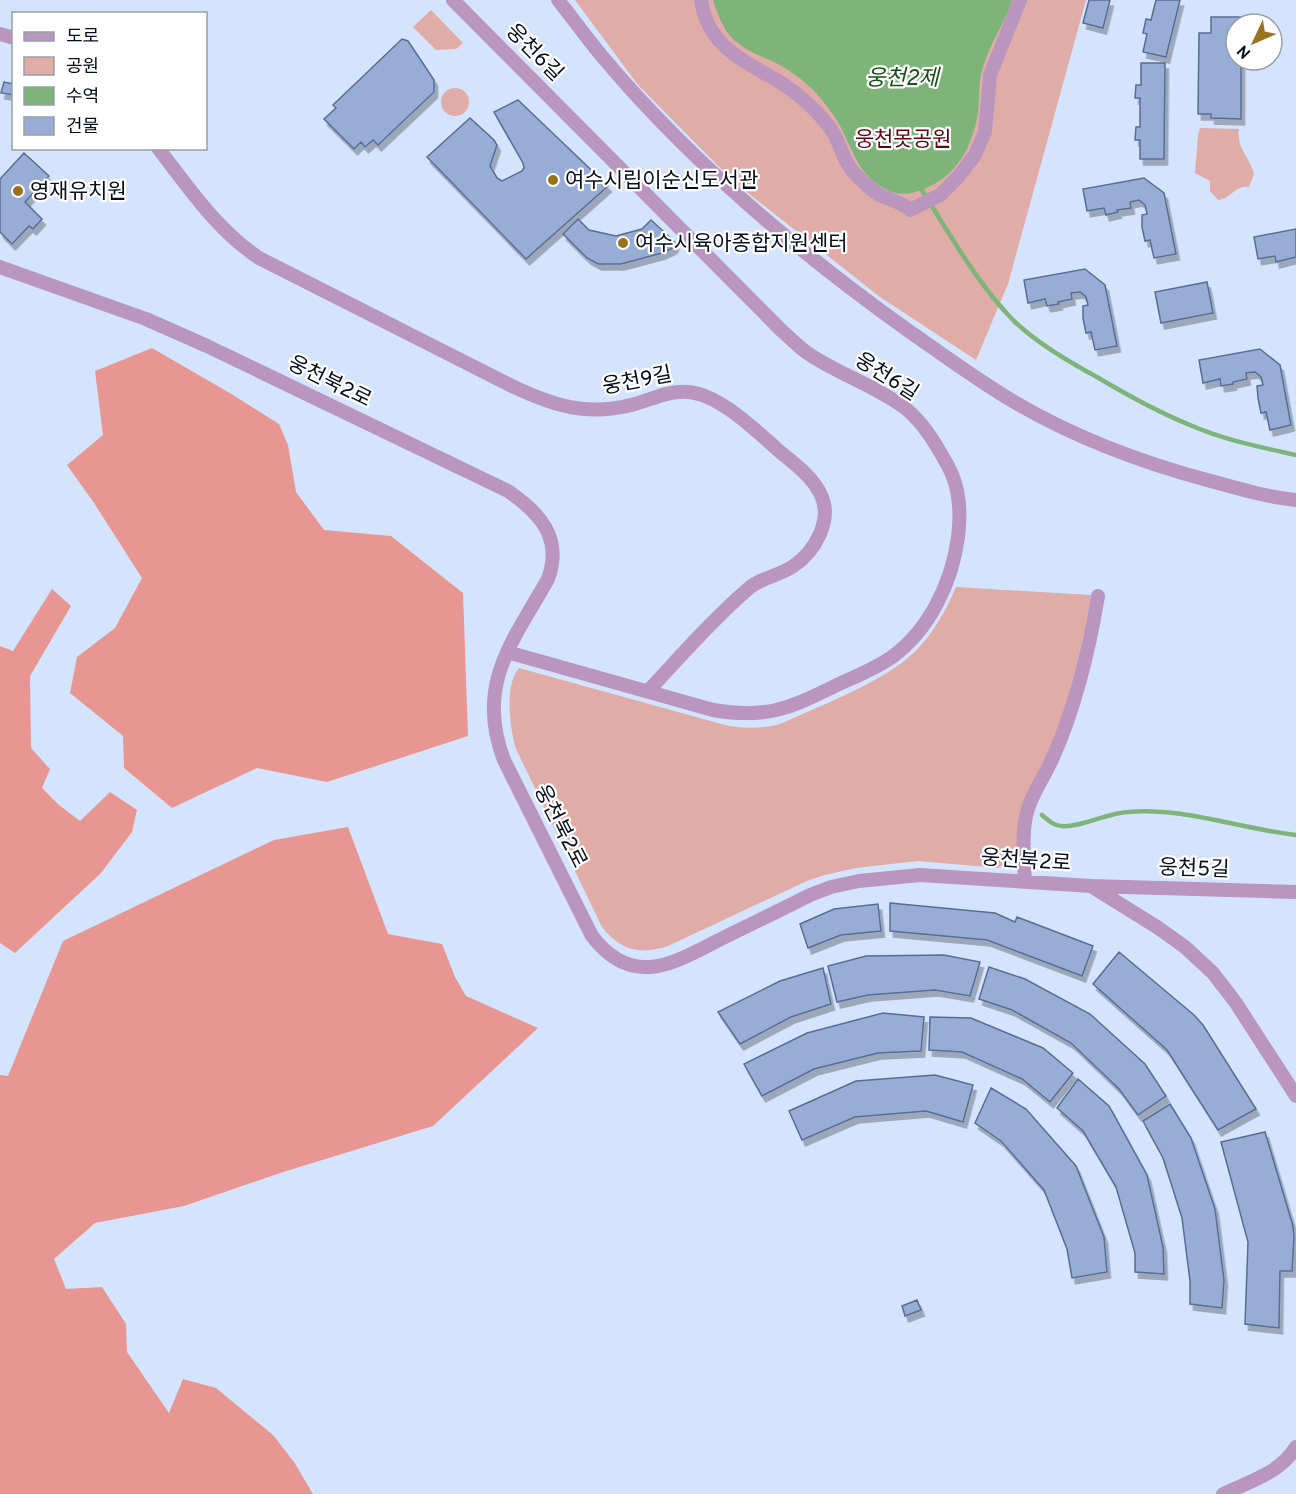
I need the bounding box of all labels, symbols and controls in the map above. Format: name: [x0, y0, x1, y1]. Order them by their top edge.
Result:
legend: [12, 12, 207, 150]
north arrow: [1224, 12, 1284, 72]
street label: 웅천6길: [499, 19, 568, 88]
text: 도로: [66, 26, 99, 49]
text: N: [1233, 40, 1256, 62]
text: 공원: [66, 56, 99, 79]
water label: 웅천2제: [865, 66, 941, 93]
text: 수역: [66, 86, 99, 109]
text: 건물: [66, 116, 99, 139]
park label: 웅천못공원: [855, 127, 951, 154]
place label: 여수시립이순신도서관: [565, 168, 758, 195]
marker: 여수시립이순신도서관: [546, 173, 560, 187]
place label: 영재유치원: [30, 179, 127, 206]
marker: 영재유치원: [11, 184, 25, 198]
place label: 여수시육아종합지원센터: [635, 231, 848, 258]
marker: 여수시육아종합지원센터: [616, 236, 630, 250]
street label: 웅천6길: [849, 347, 923, 407]
street label: 웅천북2로: [283, 350, 376, 414]
street label: 웅천9길: [600, 361, 674, 401]
street label: 웅천북2로: [527, 780, 592, 873]
street label: 웅천북2로: [980, 845, 1072, 878]
street label: 웅천5길: [1158, 855, 1230, 884]

